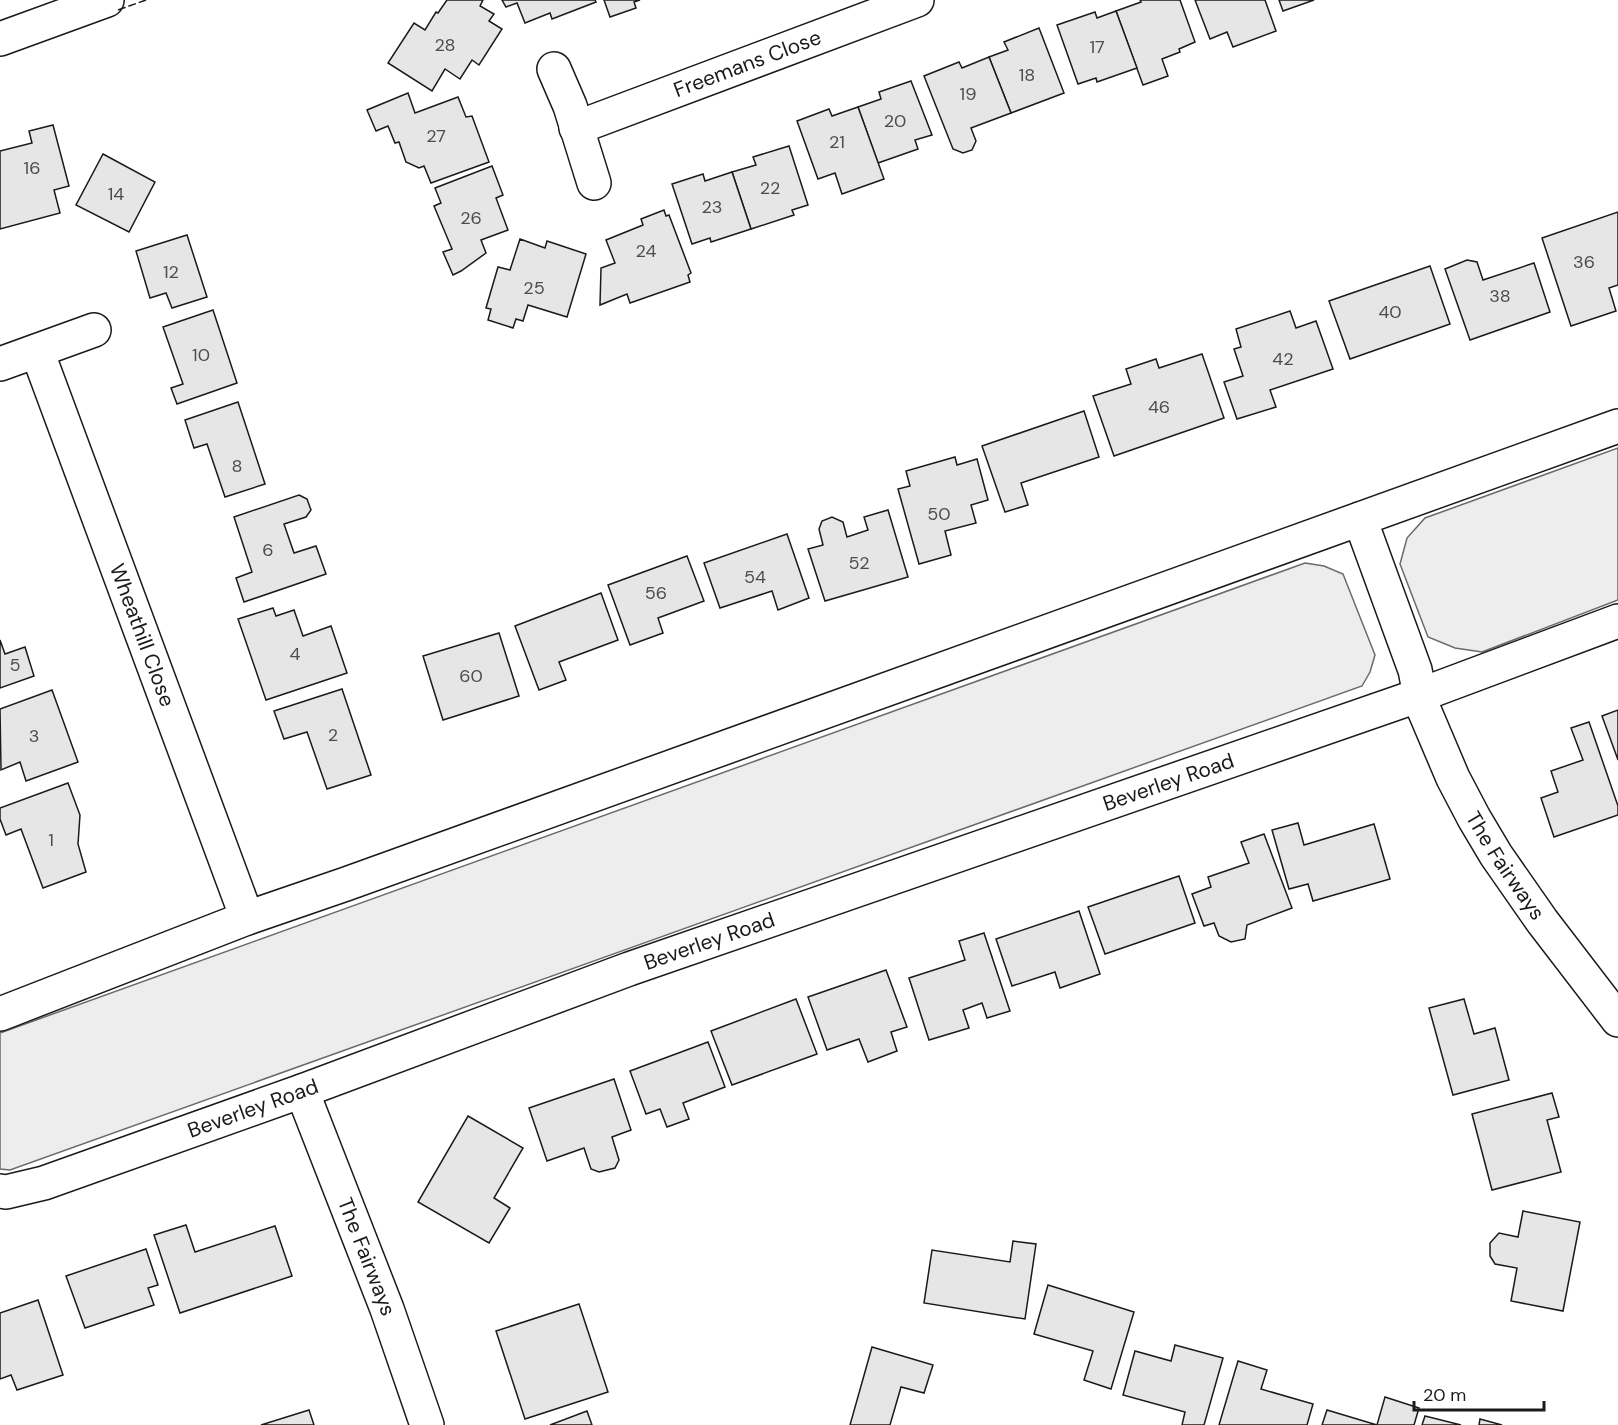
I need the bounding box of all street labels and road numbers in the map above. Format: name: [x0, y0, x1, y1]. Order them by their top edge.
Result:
street label: Freemans Close: [670, 23, 825, 104]
street label: Wheathill Close: [103, 560, 182, 711]
street label: Beverley Road: [1099, 746, 1238, 818]
street label: The Fairways: [1459, 806, 1551, 926]
street label: Beverley Road: [640, 906, 779, 977]
street label: Beverley Road: [184, 1072, 322, 1145]
street label: The Fairways: [331, 1194, 402, 1320]

